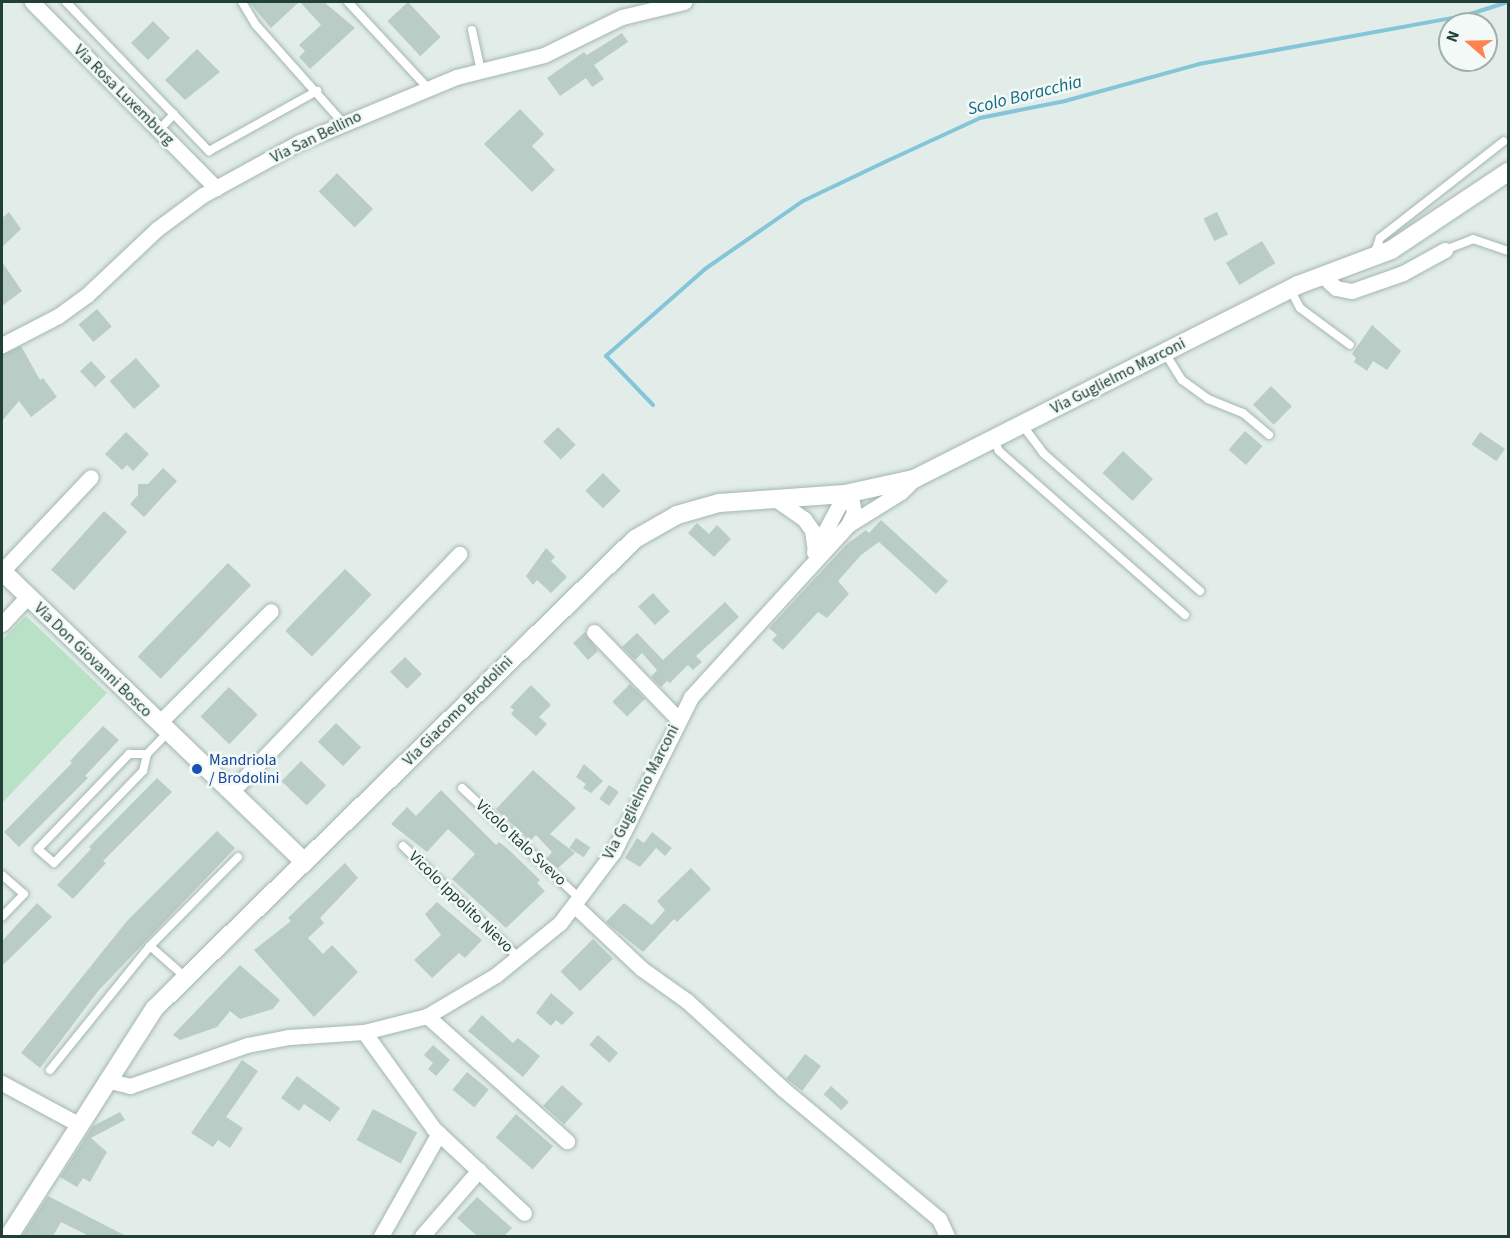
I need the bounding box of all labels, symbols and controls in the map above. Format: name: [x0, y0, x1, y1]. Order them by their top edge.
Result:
north arrow: [1438, 12, 1498, 72]
text: N: [1441, 28, 1465, 45]
street label: Via Rosa Luxemburg: [70, 41, 178, 149]
water label: Scolo Boracchia: [966, 71, 1084, 121]
street label: Via San Bellino: [267, 107, 365, 167]
street label: Via Guglielmo Marconi: [1047, 334, 1189, 418]
street label: Via Don Giovanni Bosco: [30, 599, 156, 721]
street label: Via Giacomo Brodolini: [399, 652, 517, 770]
street label: Via Guglielmo Marconi: [599, 721, 683, 863]
place label: Mandriola / Brodolini: [209, 750, 280, 788]
marker: Mandriola / Brodolini: [190, 762, 204, 776]
street label: Vicolo Italo Svevo: [472, 796, 570, 890]
street label: Vicolo Ippolito Nievo: [405, 847, 517, 957]

